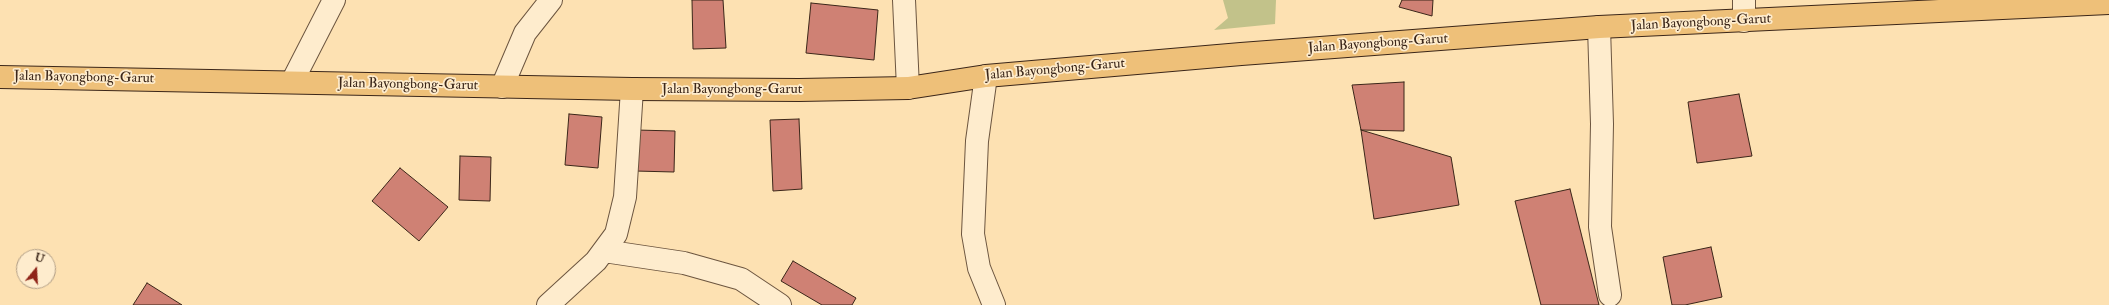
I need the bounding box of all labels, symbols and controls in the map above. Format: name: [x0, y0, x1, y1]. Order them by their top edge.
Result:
street label: Jalan Bayongbong-Garut: [1630, 11, 1772, 35]
street label: Jalan Bayongbong-Garut: [1307, 31, 1449, 57]
street label: Jalan Bayongbong-Garut: [984, 56, 1126, 84]
street label: Jalan Bayongbong-Garut: [14, 68, 154, 88]
street label: Jalan Bayongbong-Garut: [338, 75, 478, 95]
street label: Jalan Bayongbong-Garut: [662, 82, 802, 98]
north arrow: [16, 249, 56, 289]
text: U: [33, 250, 46, 266]

